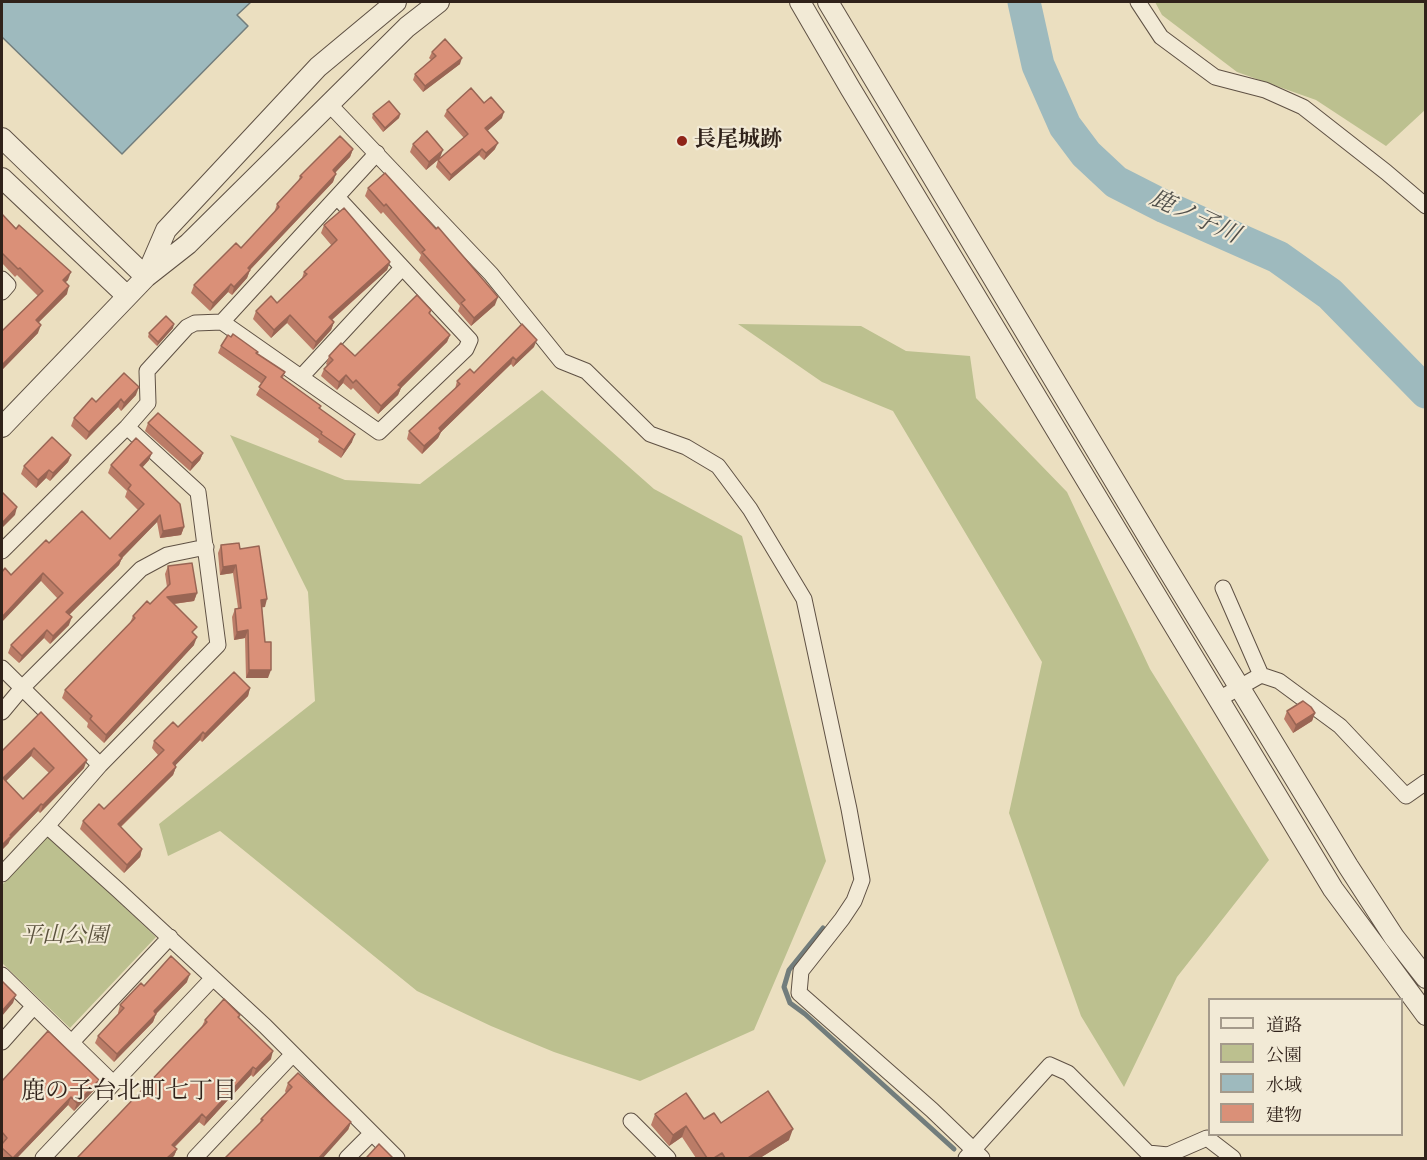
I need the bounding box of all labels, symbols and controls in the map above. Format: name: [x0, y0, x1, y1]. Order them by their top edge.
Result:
place label: 長尾城跡: [694, 128, 782, 154]
marker: 長尾城跡: [675, 134, 689, 148]
water label: 鹿ノ子川: [1144, 185, 1244, 251]
park label: 平山公園: [20, 924, 108, 950]
legend: [1208, 998, 1403, 1136]
text: 道路: [1266, 1014, 1302, 1037]
text: 公園: [1266, 1044, 1302, 1067]
text: 水域: [1266, 1074, 1302, 1097]
district label: 鹿の子台北町七丁目: [21, 1079, 237, 1107]
text: 建物: [1266, 1104, 1302, 1127]

